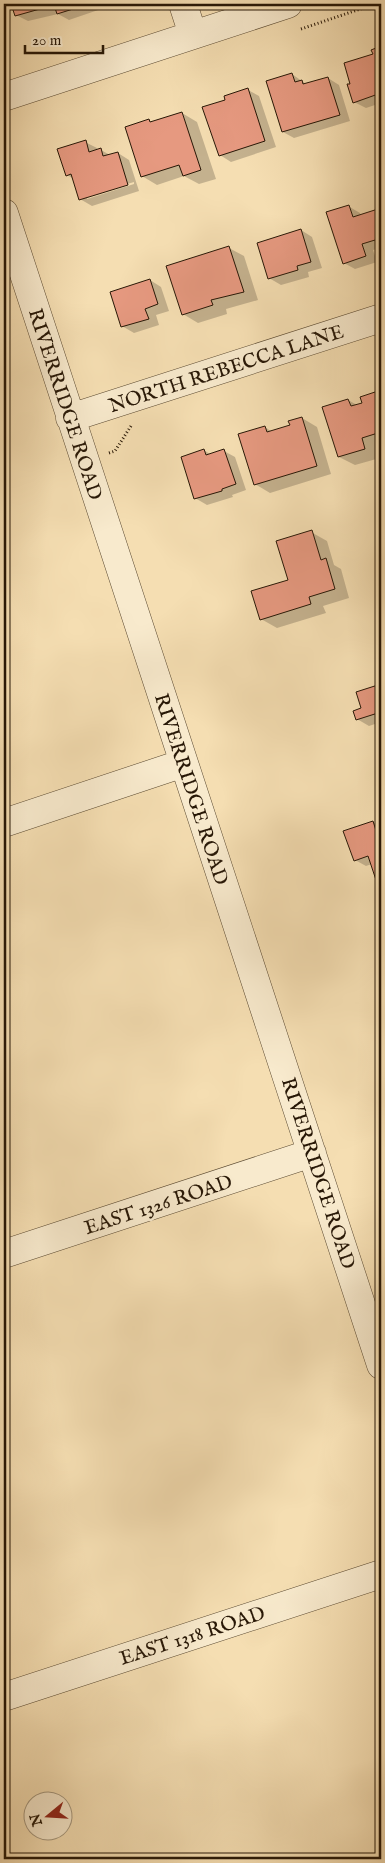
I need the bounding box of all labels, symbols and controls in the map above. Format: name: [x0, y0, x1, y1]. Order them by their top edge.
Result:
scale bar: [25, 22, 102, 54]
text: 20 m: [32, 31, 62, 50]
street label: RIVERRIDGE ROAD: [22, 305, 107, 504]
street label: NORTH REBECCA LANE: [106, 320, 347, 419]
street label: RIVERRIDGE ROAD: [148, 690, 233, 889]
street label: RIVERRIDGE ROAD: [275, 1074, 360, 1273]
street label: EAST 1326 ROAD: [81, 1170, 236, 1241]
street label: EAST 1318 ROAD: [116, 1601, 268, 1672]
north arrow: [22, 1790, 72, 1840]
text: N: [26, 1811, 47, 1829]

